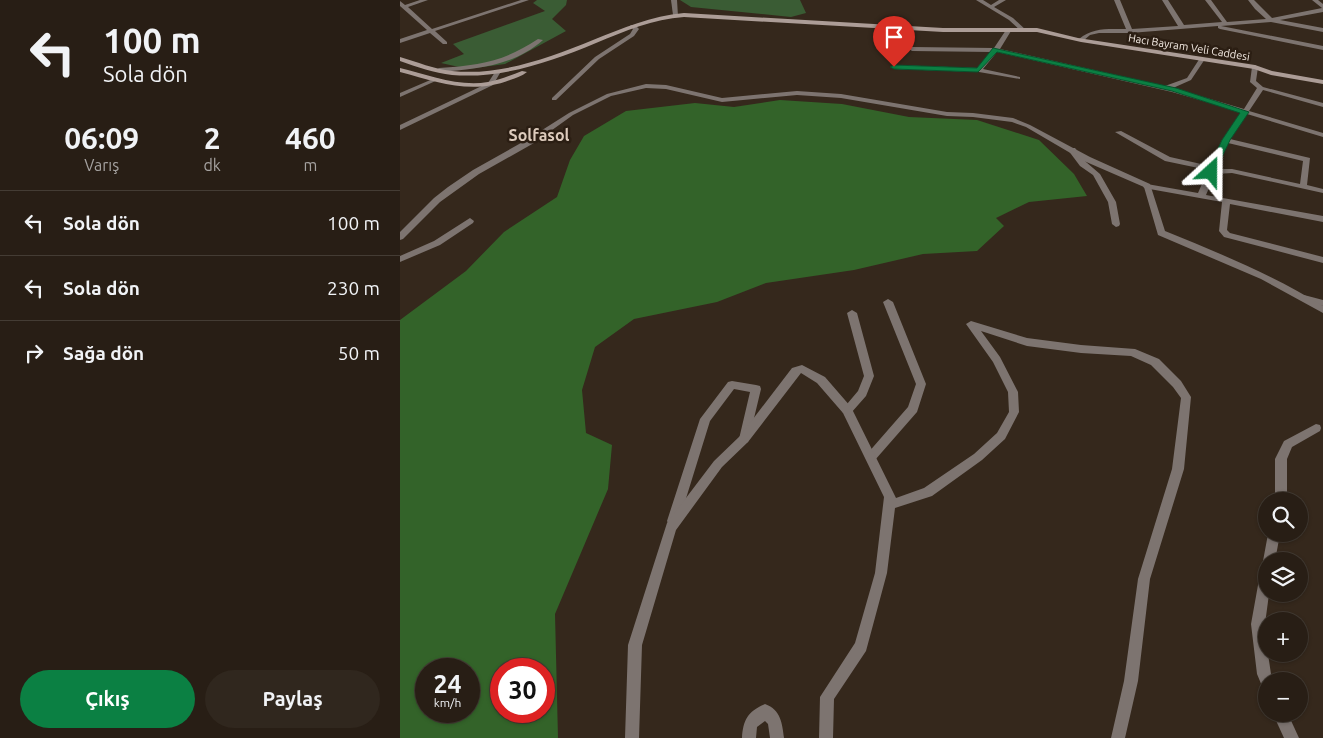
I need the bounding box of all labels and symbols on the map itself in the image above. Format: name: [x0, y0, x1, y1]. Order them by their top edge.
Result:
pin: [873, 16, 915, 67]
street label: Hacı Bayram Veli Caddesi: [1127, 31, 1251, 63]
district label: Solfasol: [509, 126, 570, 144]
position arrow: [1184, 145, 1236, 197]
speed limit sign: 30: [490, 658, 555, 723]

